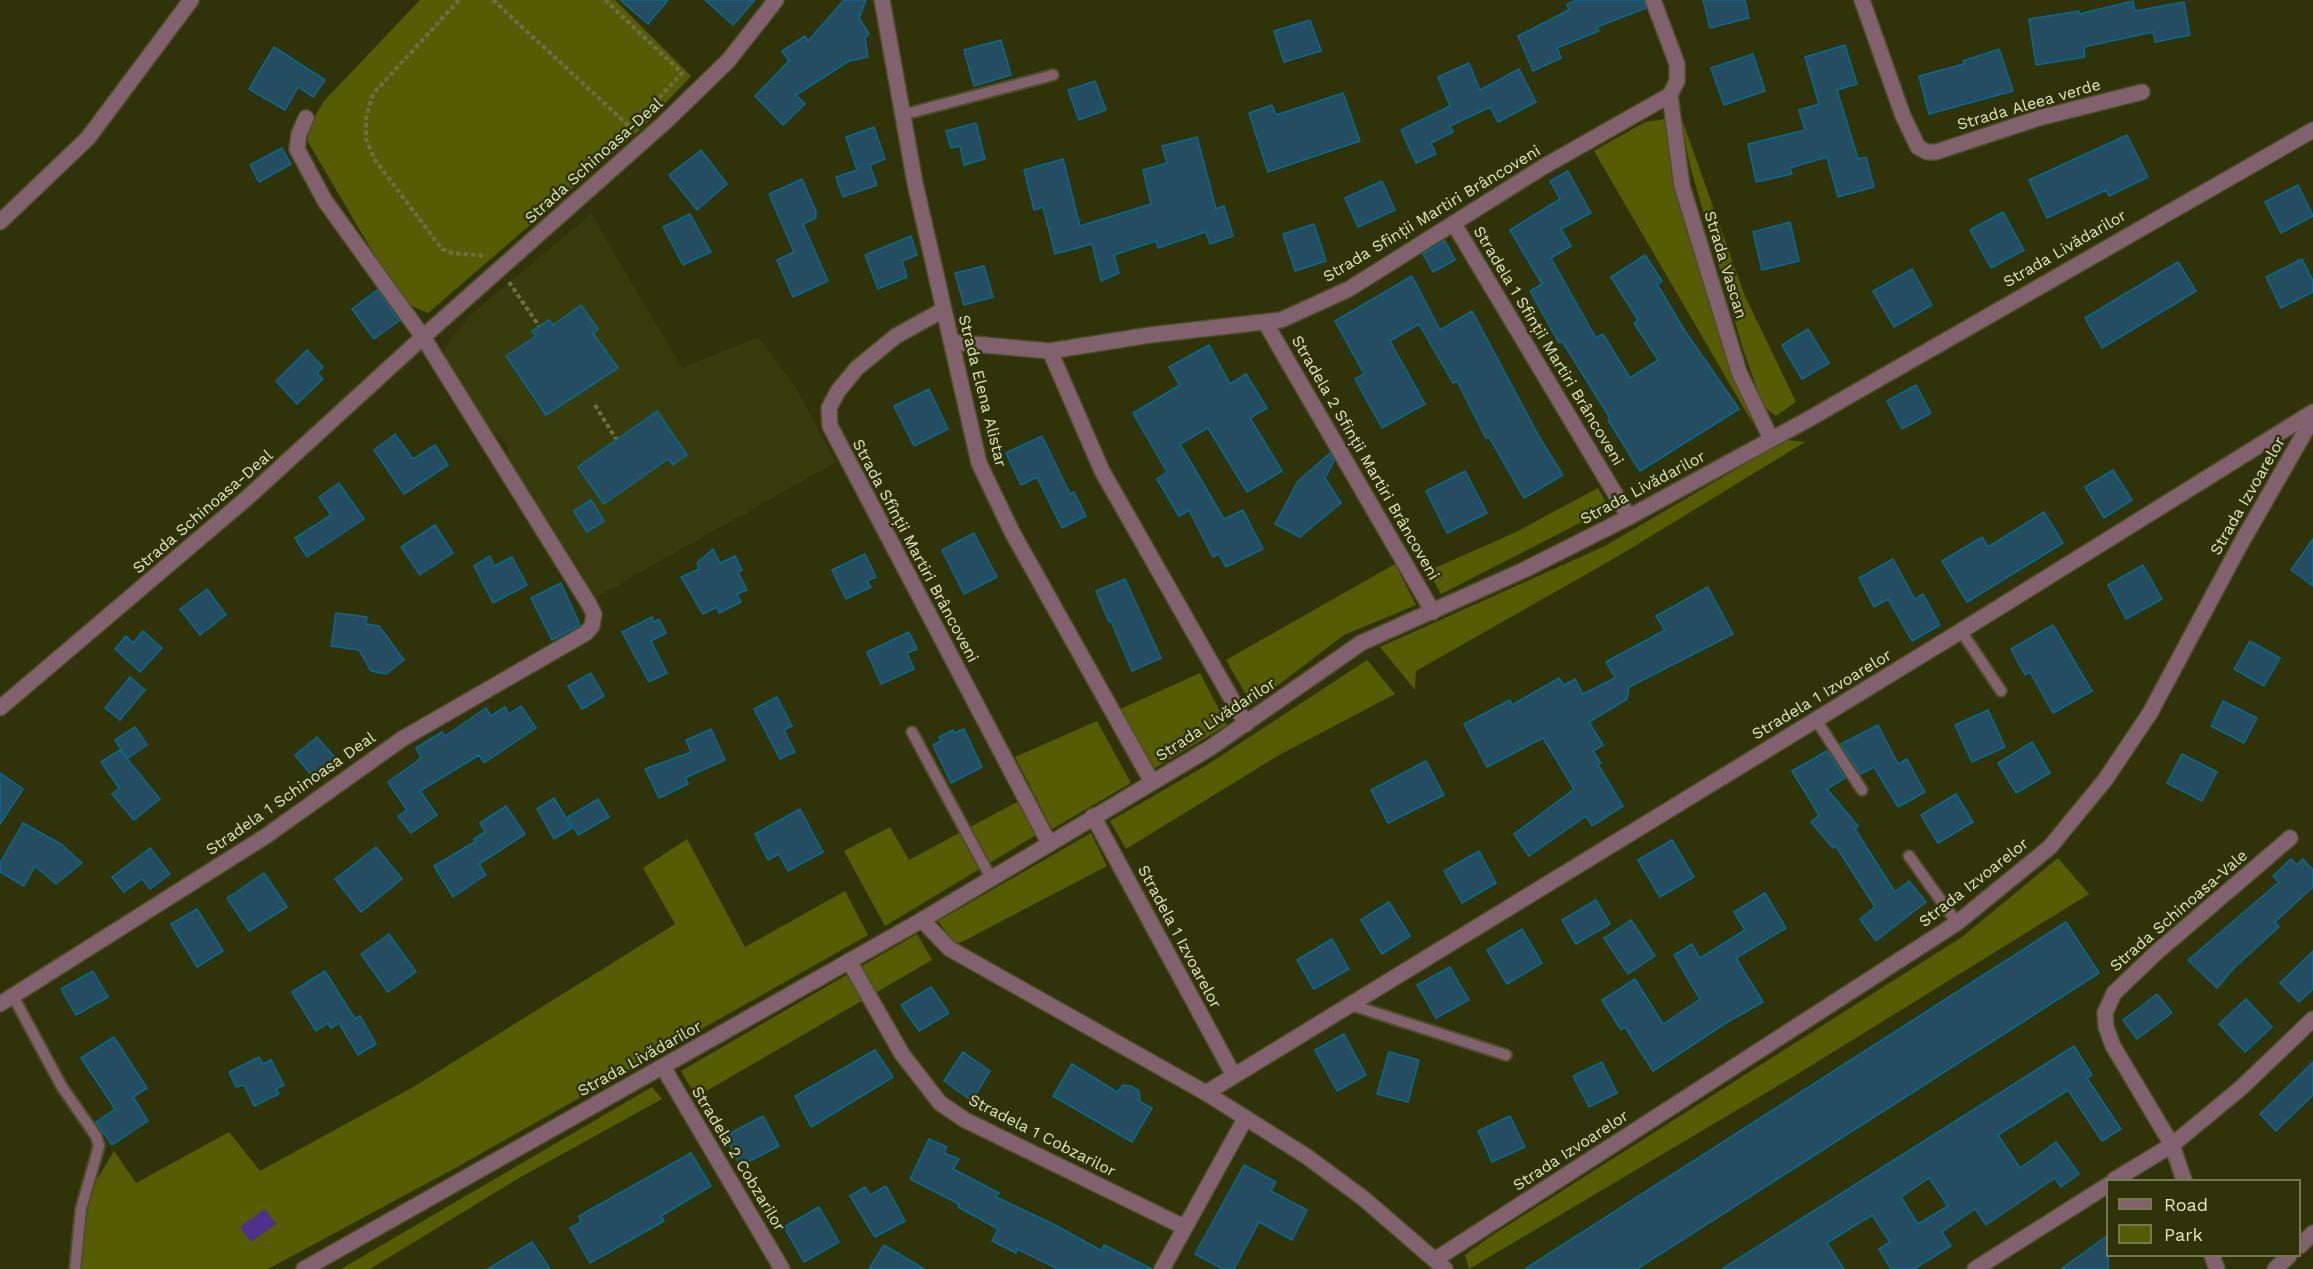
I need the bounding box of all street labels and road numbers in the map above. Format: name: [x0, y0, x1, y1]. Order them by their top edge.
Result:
street label: Strada Aleea verde: [1955, 75, 2103, 135]
street label: Strada Schinoasa-Deal: [521, 94, 667, 228]
street label: Strada Sfinții Martiri Brâncoveni: [1320, 141, 1544, 287]
street label: Strada Livădarilor: [2000, 206, 2130, 292]
street label: Strada Vascan: [1699, 209, 1751, 321]
street label: Stradela 1 Sfinții Martiri Brâncoveni: [1469, 223, 1627, 469]
street label: Strada Elena Alistar: [954, 313, 1010, 469]
street label: Stradela 2 Sfinții Martiri Brâncoveni: [1287, 332, 1443, 584]
street label: Strada Izvoarelor: [2206, 433, 2290, 559]
street label: Strada Sfînții Martiri Brâncoveni: [848, 436, 982, 666]
street label: Strada Schinoasa-Deal: [129, 446, 277, 578]
street label: Strada Livădarilor: [1577, 447, 1709, 529]
street label: Stradela 1 Izvoarelor: [1749, 646, 1895, 744]
street label: Strada Livădarilor: [1153, 674, 1279, 766]
street label: Stradela 1 Schinoasa Deal: [203, 728, 379, 860]
street label: Strada Izvoarelor: [1915, 834, 2033, 932]
street label: Strada Schinoasa-Vale: [2106, 846, 2252, 976]
street label: Stradela 1 Izvoarelor: [1133, 862, 1225, 1012]
street label: Strada Livădarilor: [575, 1017, 705, 1101]
street label: Stradela 2 Cobzarilor: [687, 1083, 789, 1235]
street label: Stradela 1 Cobzarilor: [965, 1091, 1119, 1181]
street label: Strada Izvoarelor: [1510, 1107, 1632, 1195]

